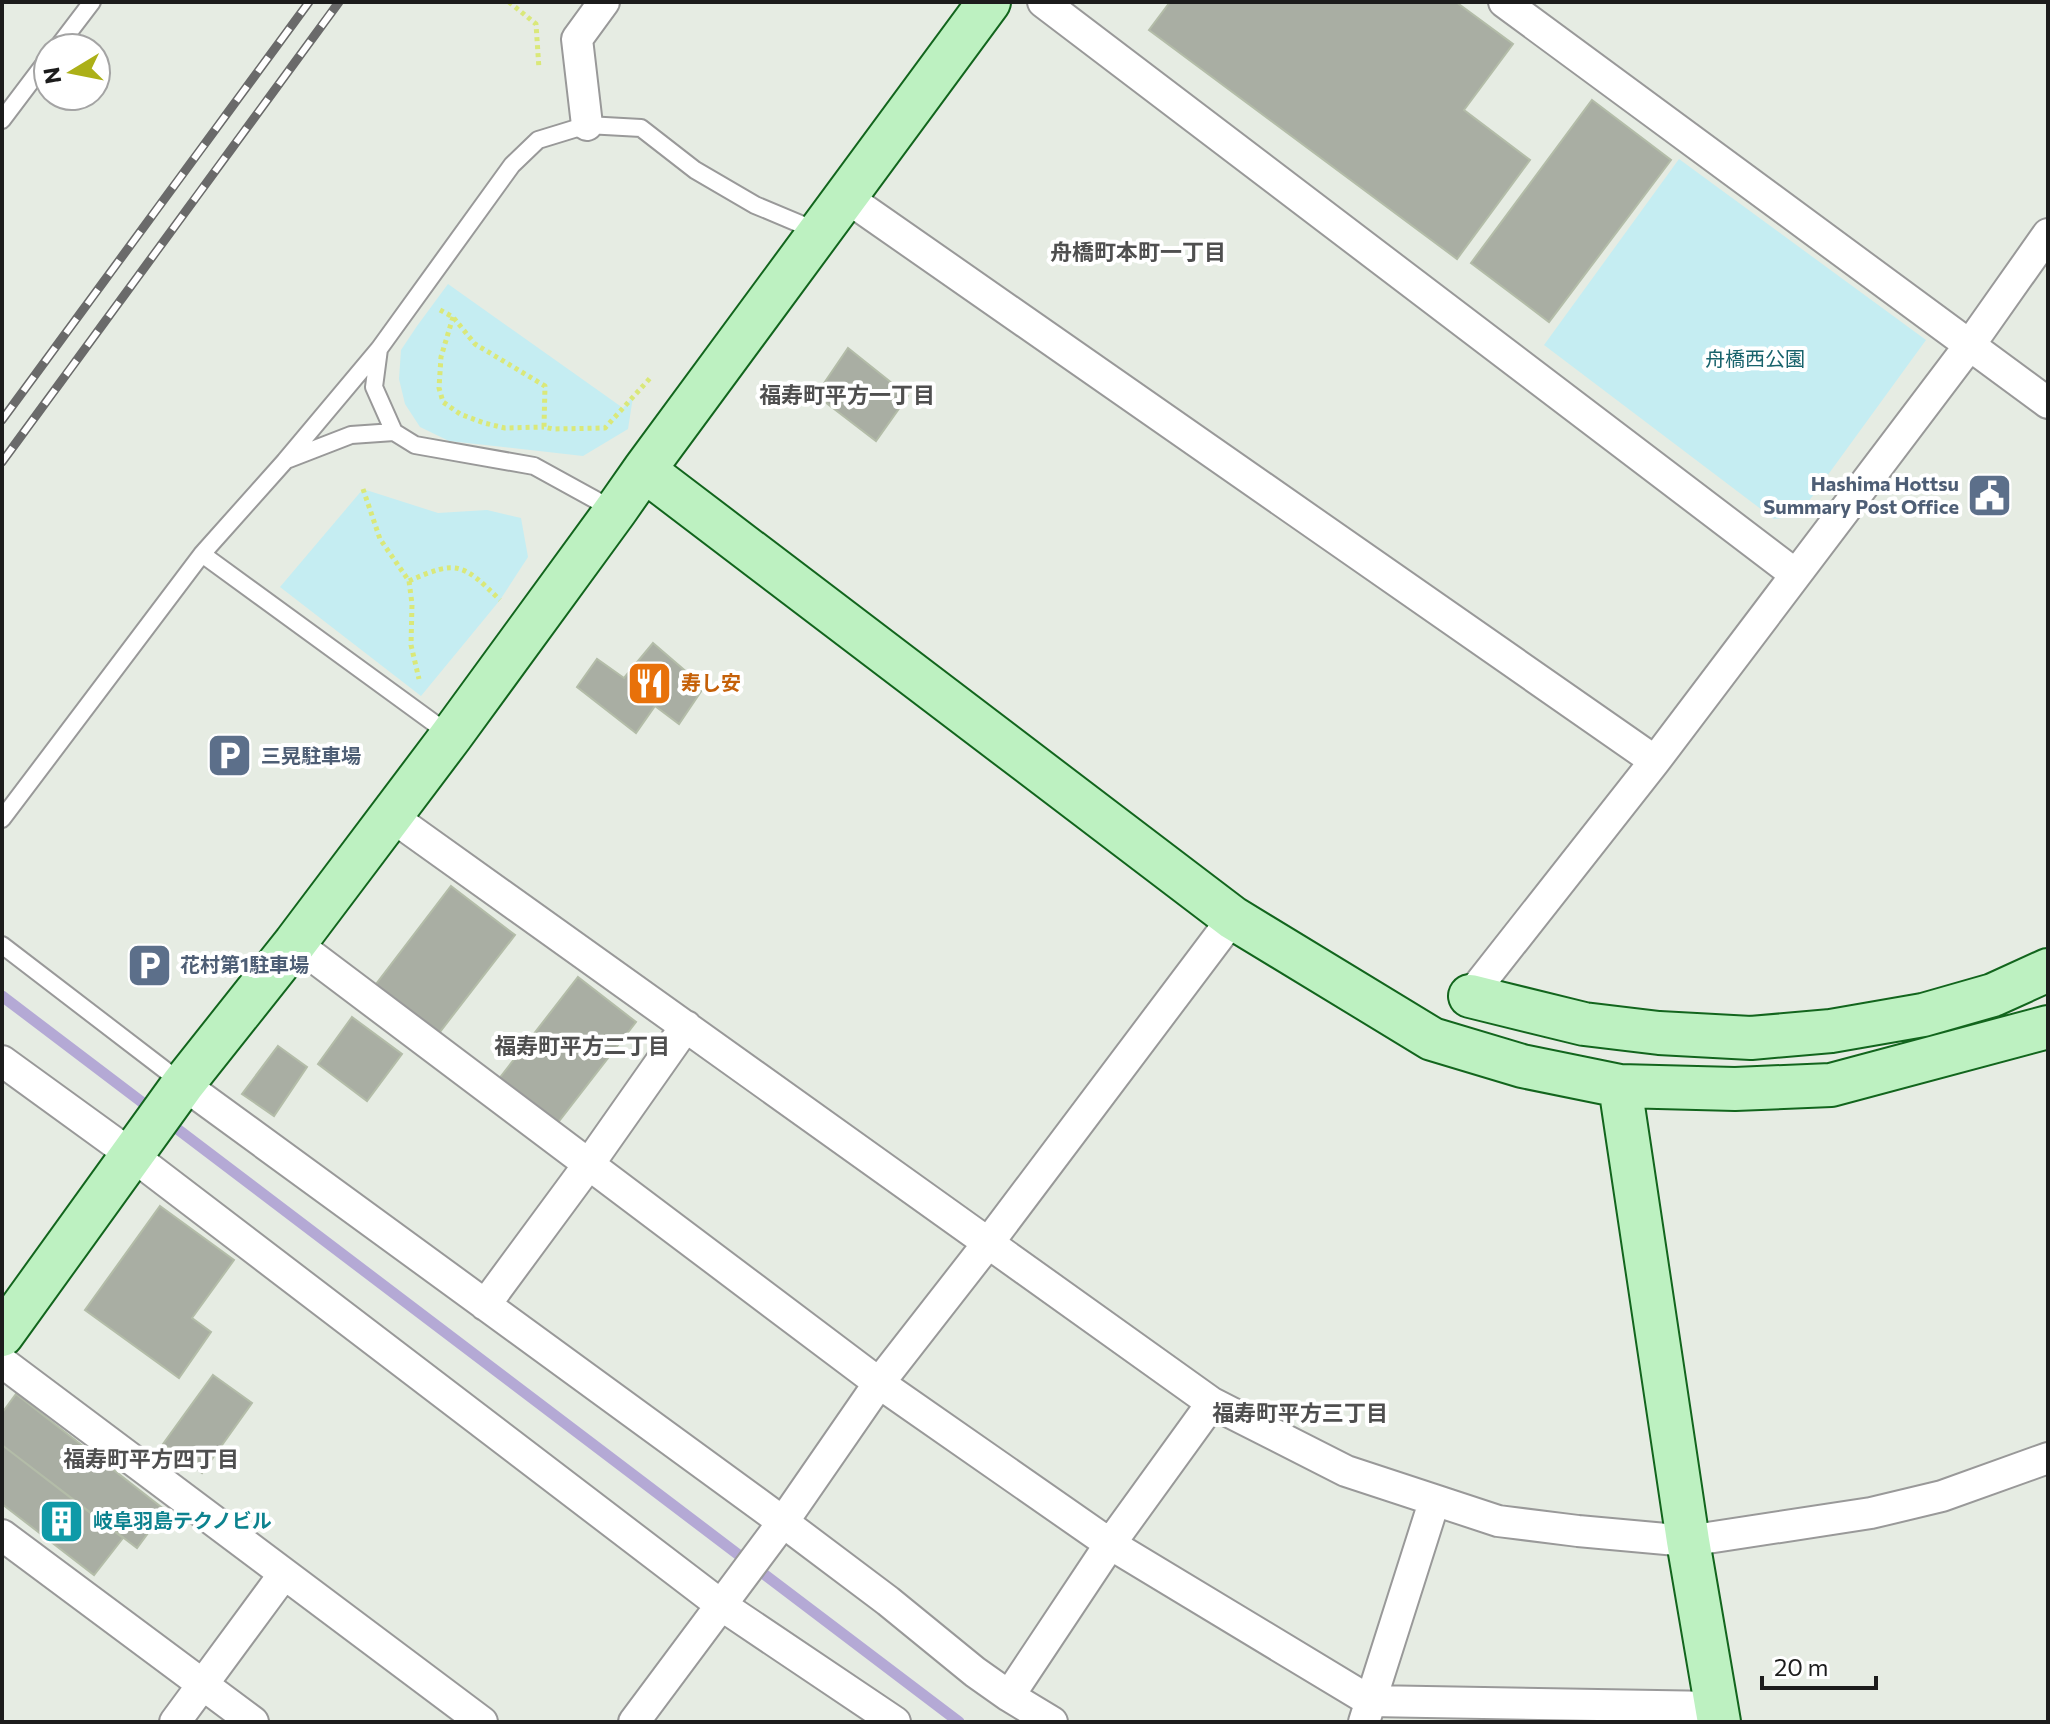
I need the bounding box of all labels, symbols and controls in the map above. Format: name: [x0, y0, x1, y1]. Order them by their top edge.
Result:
north arrow: [32, 32, 112, 112]
text: N: [37, 65, 67, 86]
district label: 舟橋町本町一丁目: [1050, 238, 1226, 265]
park label: 舟橋西公園: [1705, 346, 1805, 370]
district label: 福寿町平方一丁目: [759, 381, 935, 408]
place label: Hashima Hottsu Summary Post Office: [1763, 471, 1959, 518]
public building icon: Hashima Hottsu Summary Post Office: [1966, 471, 2014, 519]
restaurant icon: 寿し安: [626, 659, 674, 707]
place label: 寿し安: [681, 670, 741, 694]
parking icon: 三晃駐車場: [206, 732, 254, 780]
place label: 三晃駐車場: [261, 743, 361, 767]
parking icon: 花村第1駐車場: [125, 941, 173, 989]
place label: 花村第1駐車場: [180, 952, 309, 976]
district label: 福寿町平方二丁目: [494, 1032, 670, 1059]
district label: 福寿町平方三丁目: [1212, 1399, 1388, 1426]
district label: 福寿町平方四丁目: [63, 1445, 239, 1472]
building icon: 岐阜羽島テクノビル: [38, 1497, 86, 1545]
place label: 岐阜羽島テクノビル: [93, 1508, 272, 1532]
scale bar: [1762, 1640, 1876, 1690]
text: 20 m: [1774, 1652, 1828, 1681]

